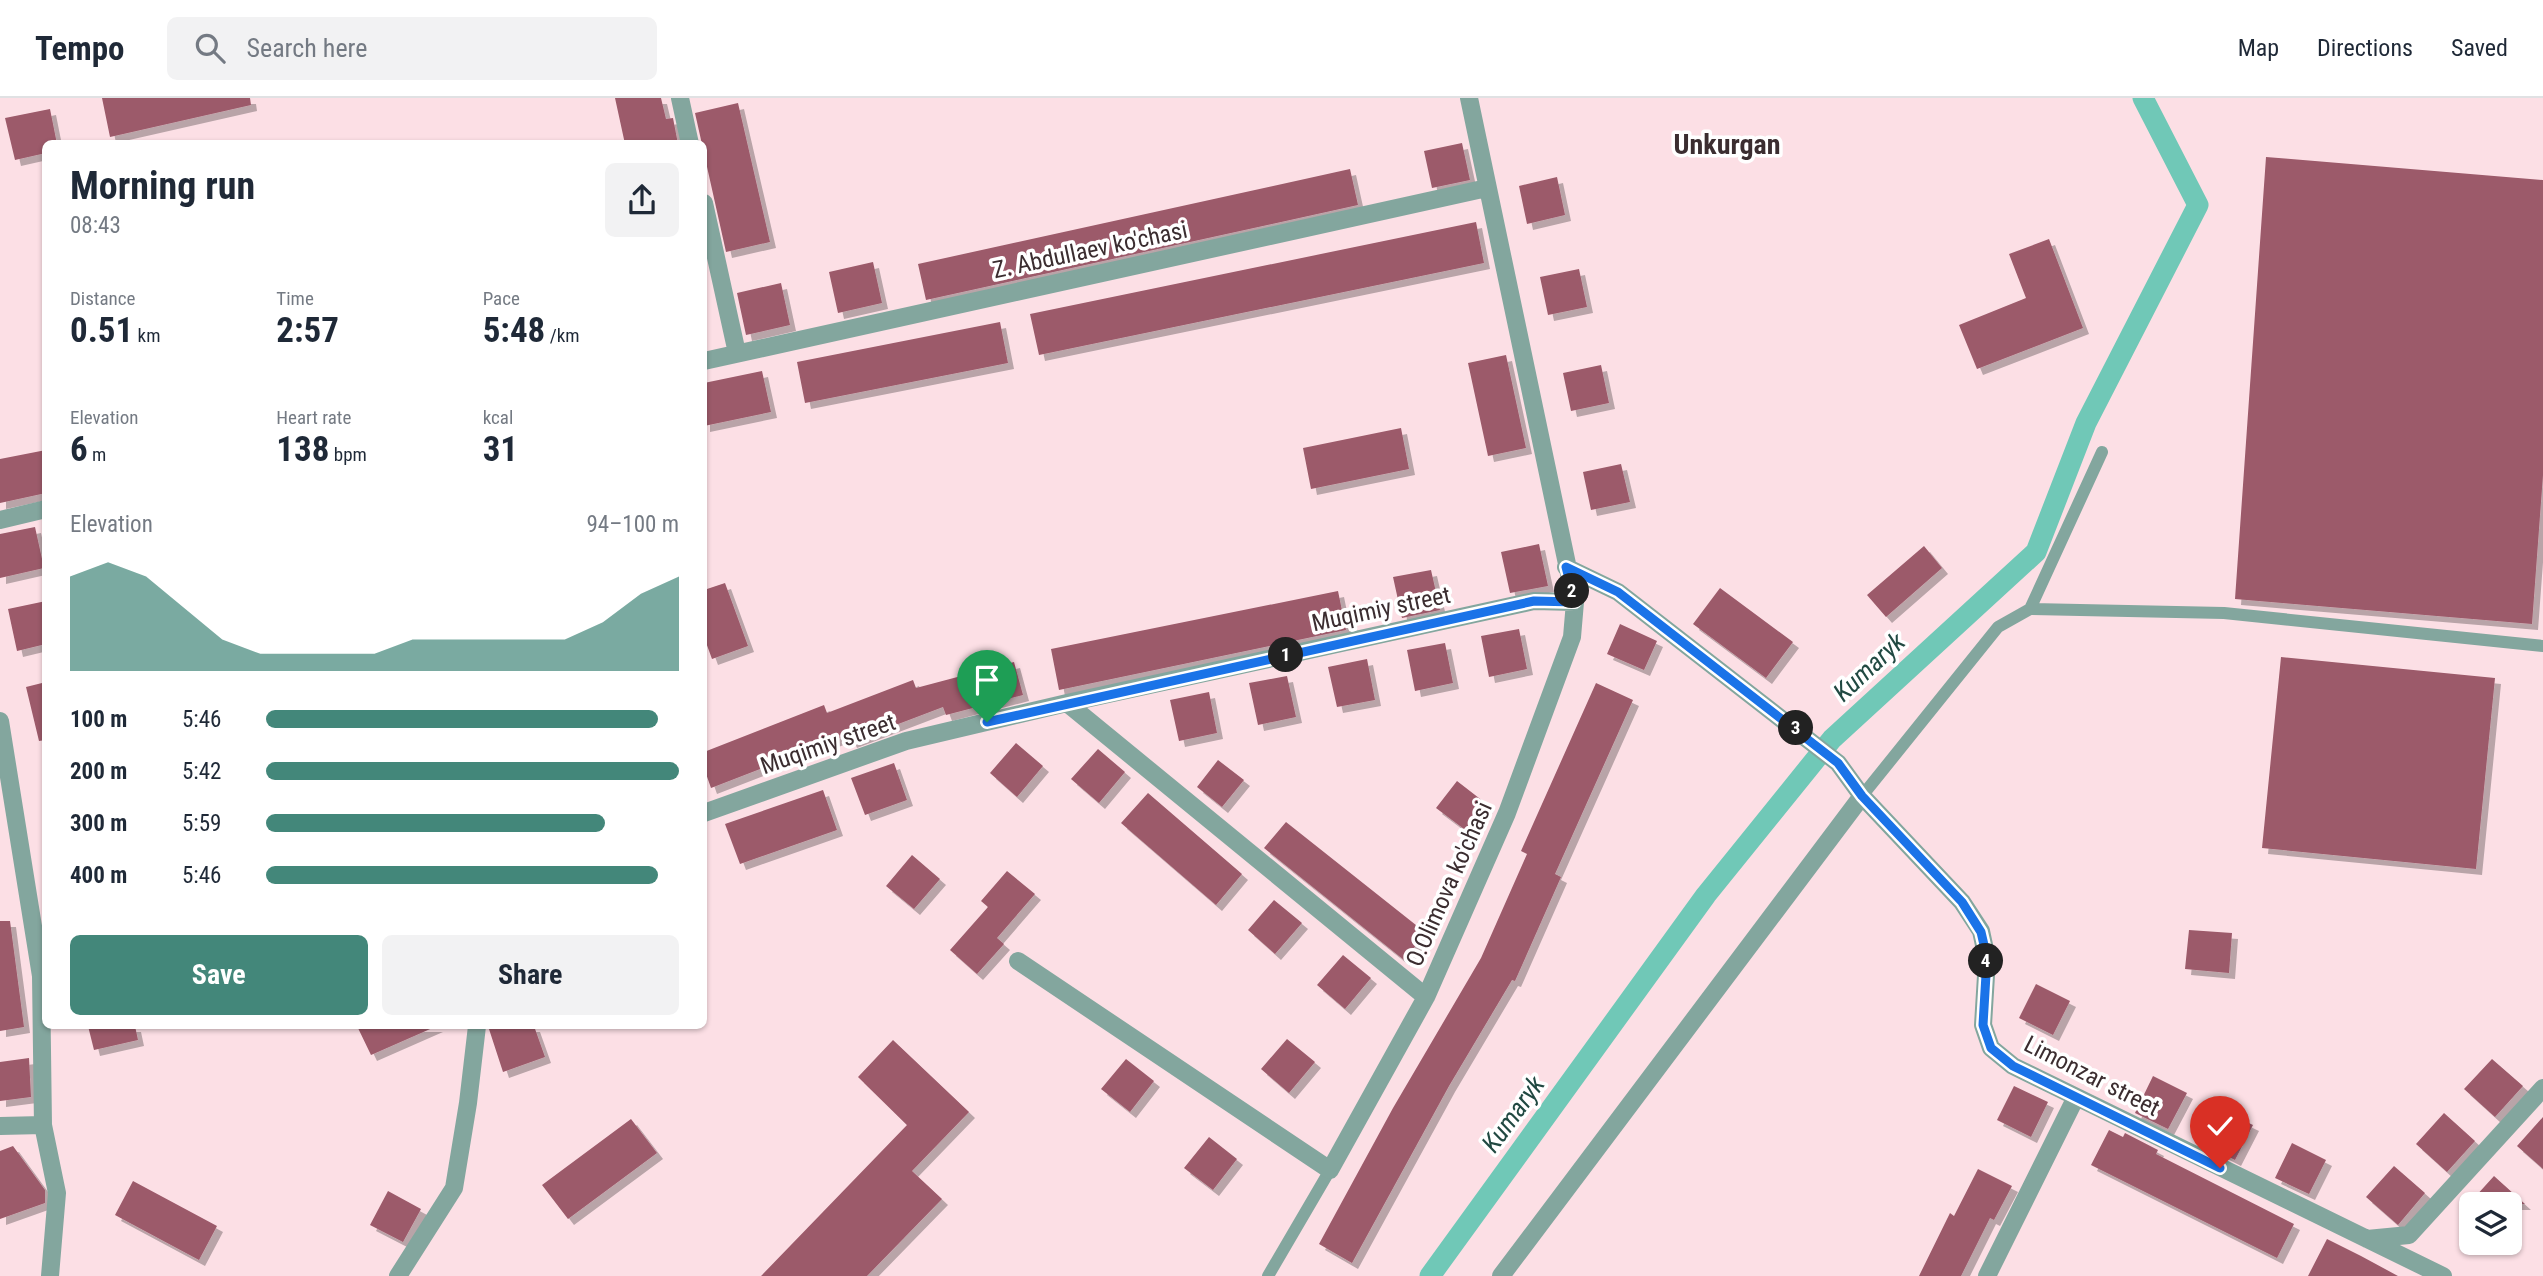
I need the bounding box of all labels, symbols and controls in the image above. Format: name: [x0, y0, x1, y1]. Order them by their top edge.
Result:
search box: [167, 17, 657, 80]
text: Tempo: [35, 29, 125, 68]
icon: search: [191, 29, 229, 67]
text: Search here: [247, 33, 367, 63]
text: Map: [2238, 34, 2279, 62]
text: Directions: [2317, 34, 2413, 62]
text: Saved: [2451, 34, 2508, 62]
district label: Unkurgan: [1674, 128, 1781, 161]
button: share: [605, 163, 679, 237]
text: Morning run: [70, 164, 255, 208]
text: 08:43: [70, 212, 121, 239]
street label: Z. Abdullaev ko'chasi: [990, 216, 1190, 284]
text: Distance: [70, 287, 135, 310]
text: Time: [276, 287, 314, 310]
text: Pace: [483, 287, 520, 310]
text: 0.51: [70, 310, 133, 351]
text: 2:57: [276, 310, 339, 351]
text: 5:48: [483, 310, 545, 351]
text: km: [133, 324, 160, 347]
text: /km: [545, 324, 580, 347]
text: Elevation: [70, 406, 138, 429]
text: Heart rate: [276, 406, 351, 429]
text: kcal: [483, 406, 513, 429]
text: 6: [70, 429, 88, 470]
text: 138: [276, 429, 329, 470]
text: 31: [483, 429, 518, 470]
text: m: [88, 443, 106, 466]
text: bpm: [329, 443, 367, 466]
text: Elevation: [70, 511, 153, 538]
text: 94–100 m: [586, 511, 679, 538]
pin: 2: [1554, 574, 1590, 608]
text: 2: [1567, 579, 1576, 602]
street label: Muqimiy street: [1309, 581, 1453, 637]
water label: Kumaryk: [1827, 626, 1911, 707]
pin: 1: [1268, 638, 1304, 672]
text: 1: [1281, 643, 1290, 666]
pin: [957, 650, 1017, 722]
icon: arrive: [968, 661, 1006, 699]
text: 100 m: [70, 706, 127, 733]
text: 5:46: [182, 706, 221, 733]
street label: Muqimiy street: [757, 708, 899, 780]
pin: 3: [1778, 710, 1814, 746]
text: 3: [1791, 716, 1800, 739]
text: 200 m: [70, 758, 127, 785]
text: 5:42: [182, 758, 221, 785]
street label: O.Olimova ko'chasi: [1400, 797, 1498, 971]
text: 300 m: [70, 810, 127, 837]
text: 5:59: [182, 810, 221, 837]
text: 400 m: [70, 862, 127, 889]
text: 5:46: [182, 862, 221, 889]
button: Save: [70, 935, 368, 1015]
button: Share: [382, 935, 679, 1015]
pin: 4: [1968, 944, 2004, 978]
text: 4: [1981, 949, 1990, 972]
street label: Limonzar street: [2020, 1030, 2164, 1122]
water label: Kumaryk: [1475, 1070, 1551, 1158]
pin: [2190, 1096, 2250, 1168]
icon: check: [2201, 1107, 2239, 1145]
map controls: [2459, 1192, 2522, 1255]
button: layers: [2459, 1192, 2522, 1255]

